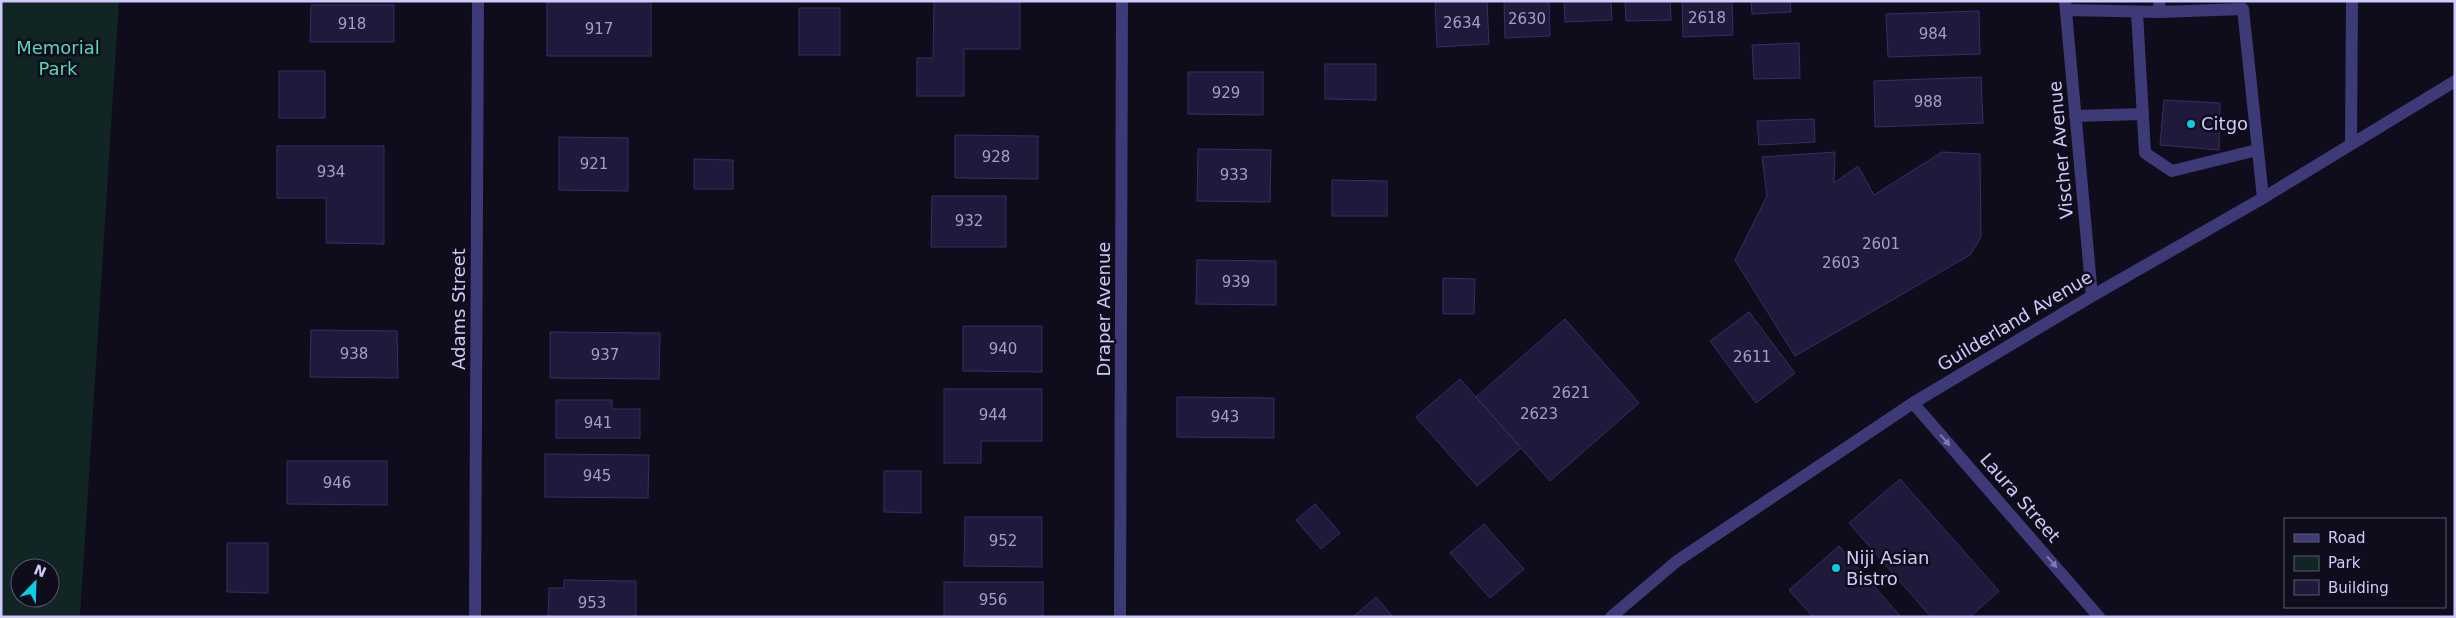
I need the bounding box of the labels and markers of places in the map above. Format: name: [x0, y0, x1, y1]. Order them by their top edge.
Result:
place label: Citgo: [2201, 113, 2248, 134]
marker: Citgo: [2185, 118, 2197, 130]
place label: Niji Asian Bistro: [1846, 547, 1929, 589]
marker: Niji Asian Bistro: [1830, 562, 1842, 574]

